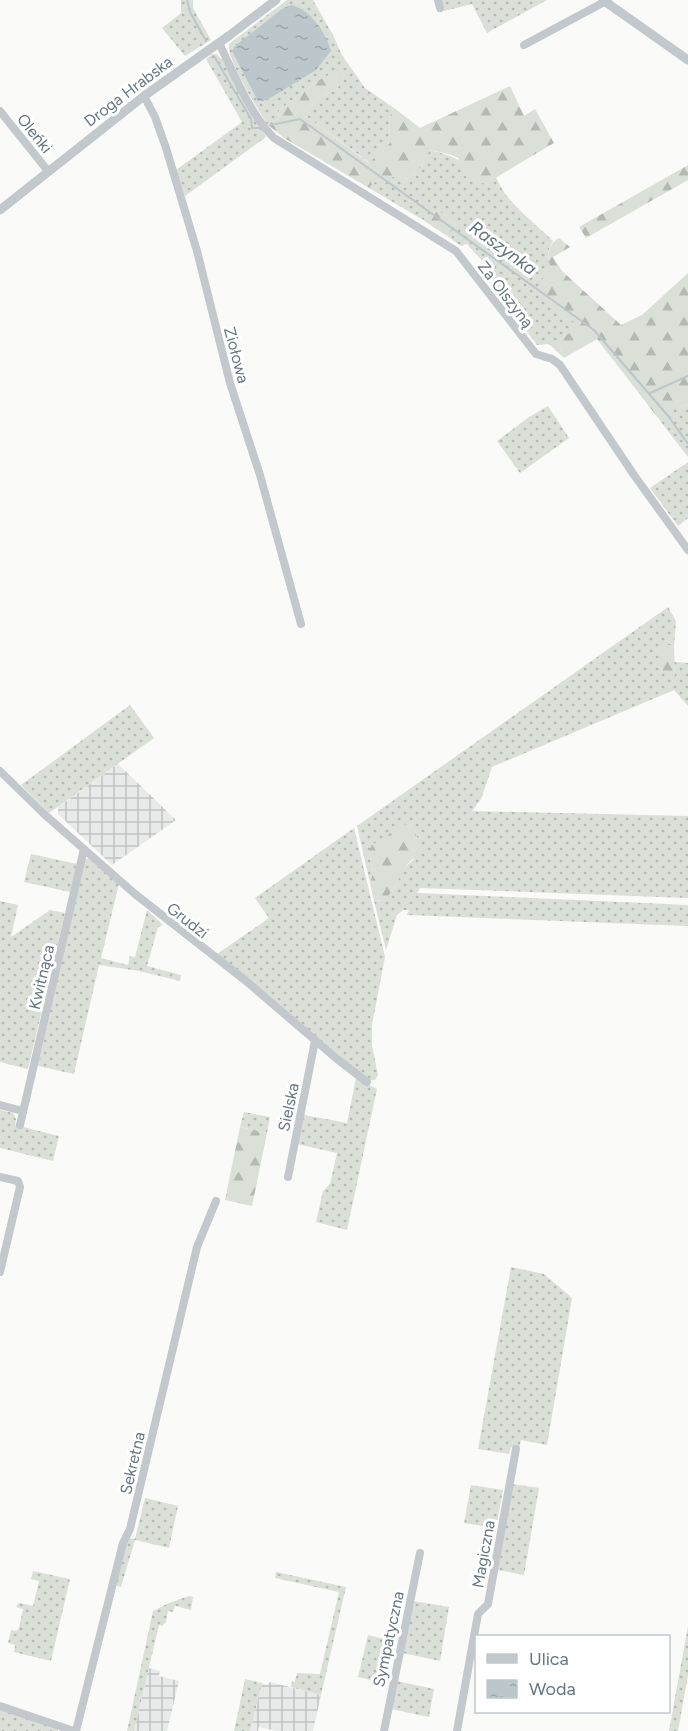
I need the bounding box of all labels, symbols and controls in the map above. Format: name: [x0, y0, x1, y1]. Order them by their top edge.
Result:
street label: Droga Hrabska: [81, 52, 176, 131]
street label: Oleńki: [13, 110, 56, 157]
water label: Raszynka: [465, 216, 541, 280]
street label: Za Olszyną: [474, 257, 537, 331]
street label: Ziołowa: [220, 325, 253, 385]
street label: Grudzi: [163, 898, 212, 942]
street label: Kwitnąca: [25, 943, 58, 1011]
street label: Sielska: [274, 1081, 303, 1133]
street label: Sekretna: [116, 1430, 149, 1496]
street label: Magiczna: [468, 1519, 499, 1589]
street label: Sympatyczna: [369, 1590, 408, 1689]
legend: [475, 1635, 670, 1713]
text: Ulica: [529, 1648, 569, 1670]
text: Woda: [529, 1678, 576, 1700]

